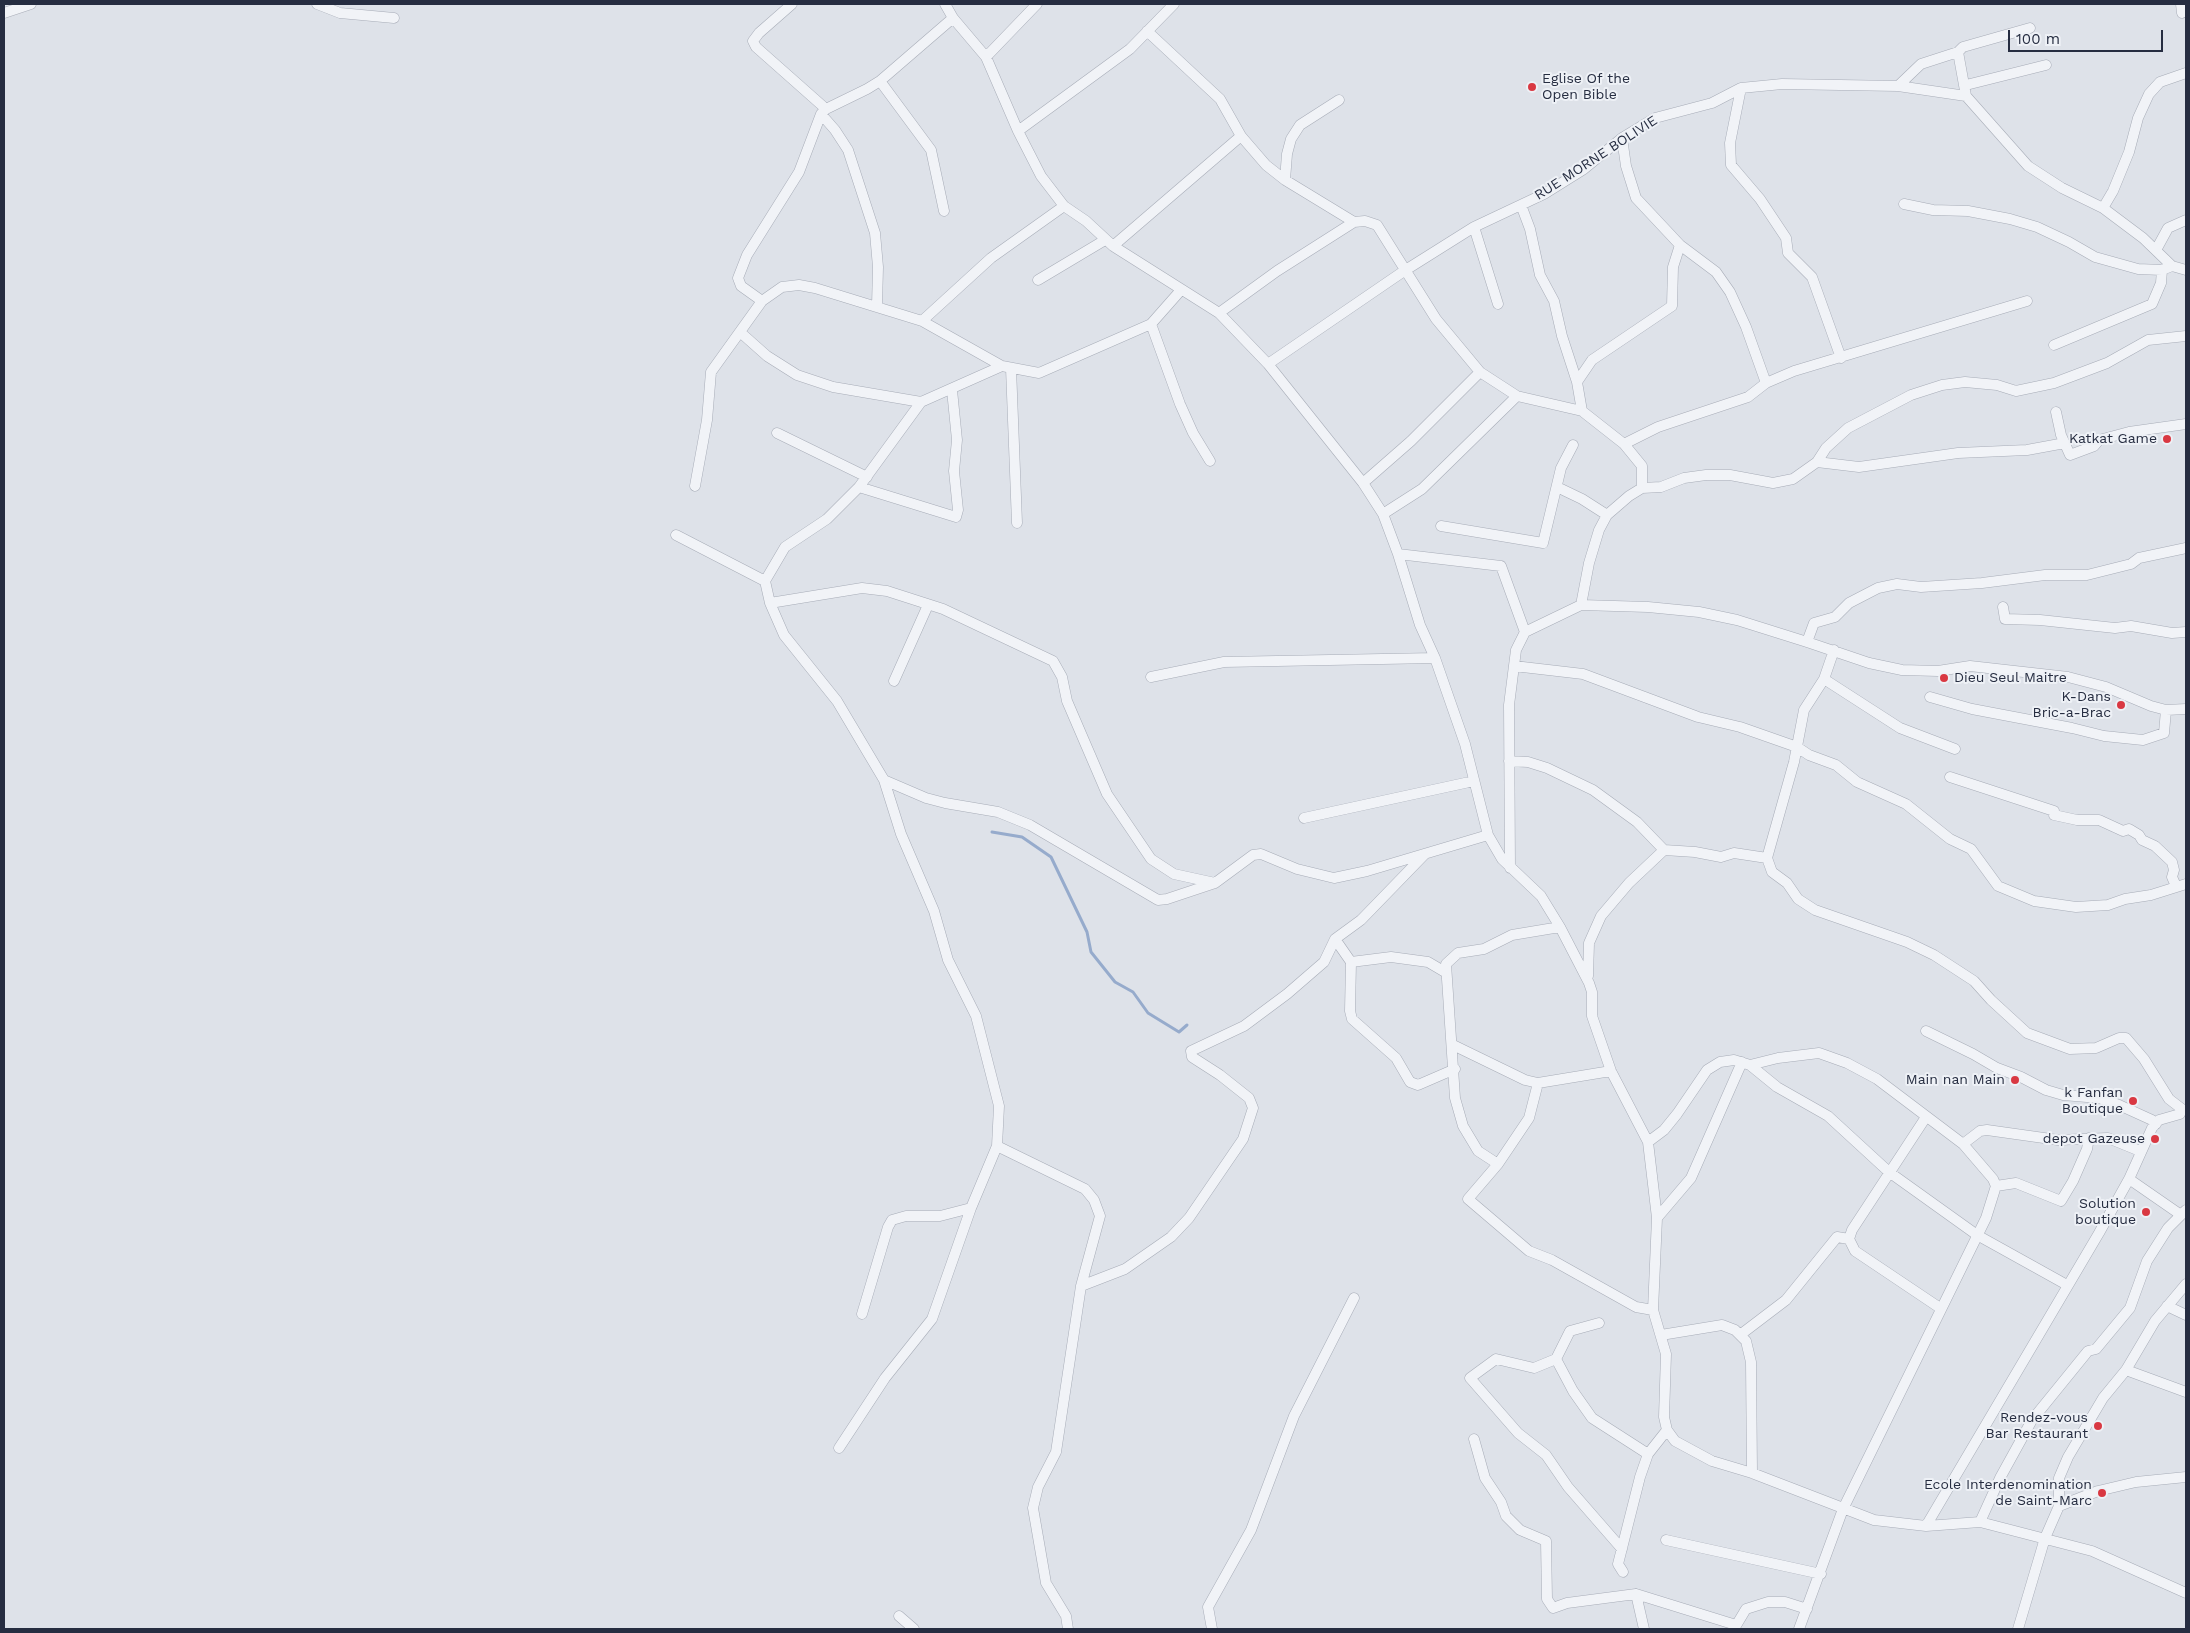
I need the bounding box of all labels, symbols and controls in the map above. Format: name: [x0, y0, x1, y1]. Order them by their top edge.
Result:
scale bar: [2010, 20, 2165, 52]
text: 100 m: [2016, 30, 2060, 48]
place label: Eglise Of the Open Bible: [1542, 71, 1630, 104]
marker: Eglise Of the Open Bible: [1526, 81, 1538, 93]
street label: RUE MORNE BOLIVIE: [1531, 112, 1661, 204]
place label: Katkat Game: [2069, 431, 2157, 447]
marker: Katkat Game: [2161, 433, 2173, 445]
place label: Dieu Seul Maitre: [1954, 670, 2067, 686]
marker: Dieu Seul Maitre: [1938, 672, 1950, 684]
place label: K-Dans Bric-a-Brac: [2033, 689, 2111, 722]
marker: K-Dans Bric-a-Brac: [2115, 699, 2127, 711]
place label: Main nan Main: [1906, 1072, 2005, 1088]
marker: Main nan Main: [2009, 1074, 2021, 1086]
place label: k Fanfan Boutique: [2062, 1085, 2123, 1118]
marker: k Fanfan Boutique: [2127, 1095, 2139, 1107]
place label: depot Gazeuse: [2043, 1131, 2145, 1147]
marker: depot Gazeuse: [2149, 1133, 2161, 1145]
place label: Solution boutique: [2075, 1196, 2136, 1228]
marker: Solution boutique: [2140, 1206, 2152, 1218]
place label: Rendez-vous Bar Restaurant: [1986, 1410, 2088, 1442]
marker: Rendez-vous Bar Restaurant: [2092, 1420, 2104, 1432]
place label: Ecole Interdenomination de Saint-Marc: [1924, 1477, 2092, 1510]
marker: Ecole Interdenomination de Saint-Marc: [2096, 1487, 2108, 1499]

